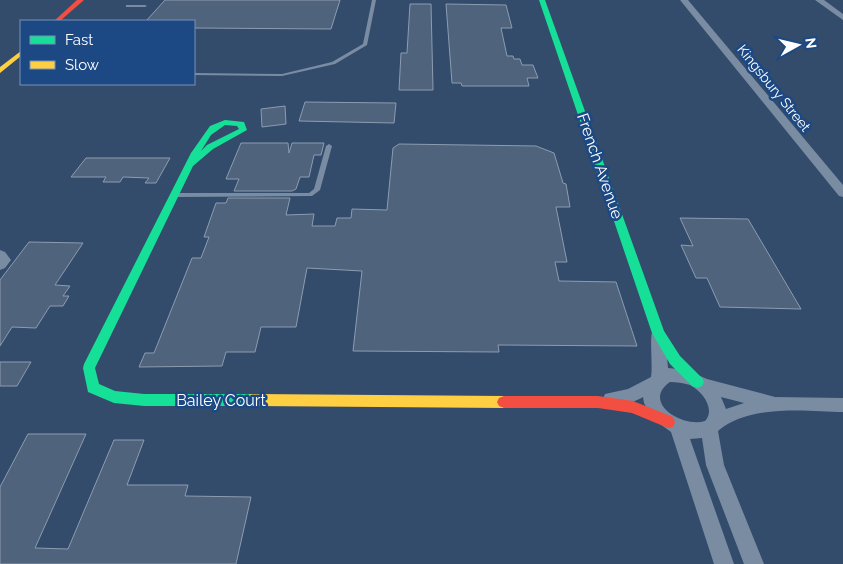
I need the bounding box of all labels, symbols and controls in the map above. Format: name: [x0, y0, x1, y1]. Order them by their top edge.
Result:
legend: [20, 20, 195, 85]
north arrow: [773, 20, 823, 70]
text: Fast: [65, 31, 93, 49]
text: N: [802, 37, 820, 50]
street label: Kingsbury Street: [734, 41, 814, 135]
text: Slow: [65, 56, 99, 74]
street label: French Avenue: [573, 111, 627, 221]
street label: Bailey Court: [176, 391, 266, 410]

